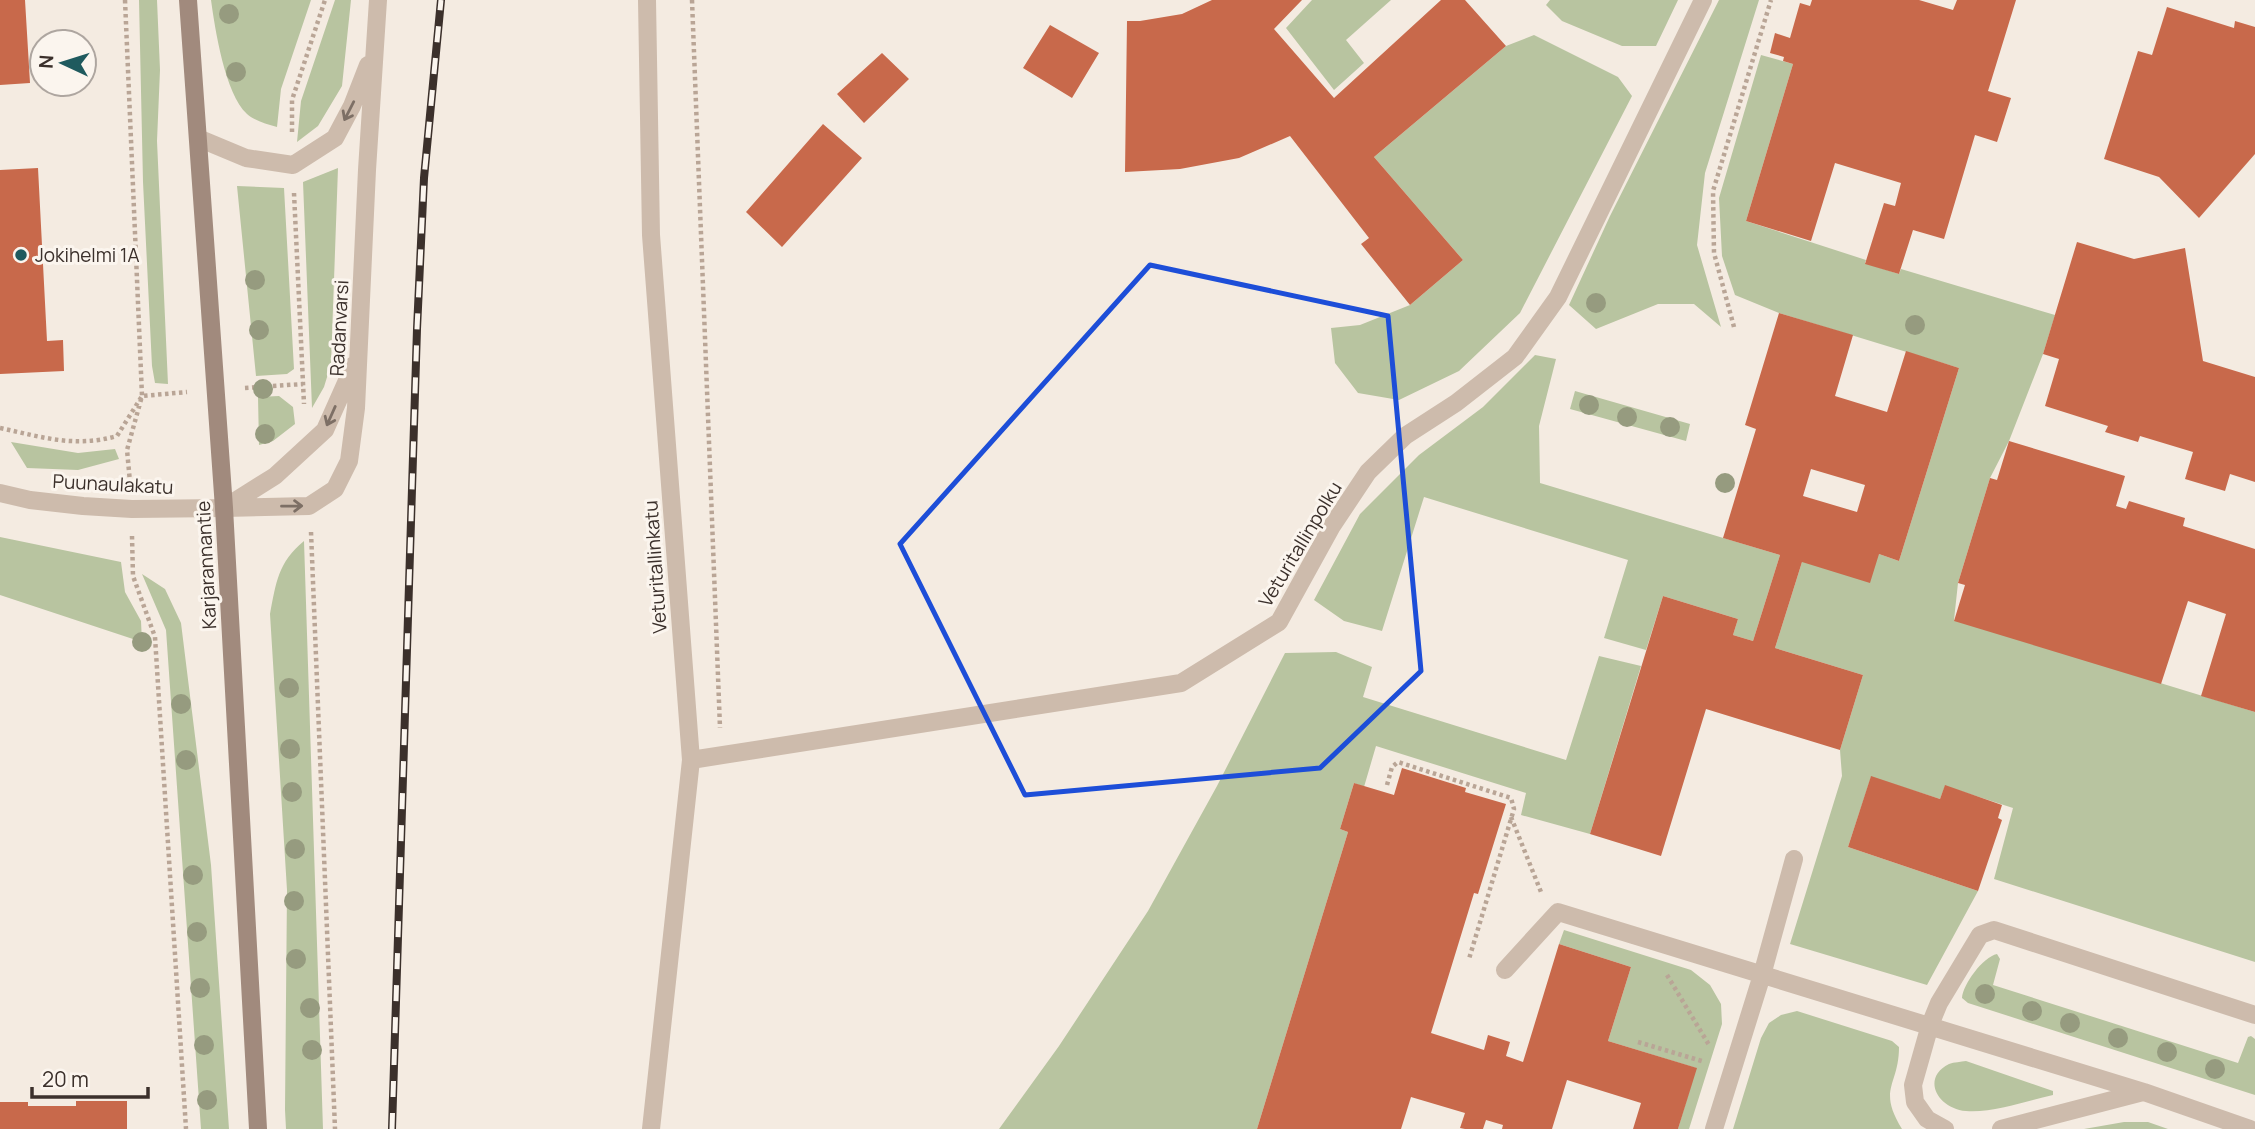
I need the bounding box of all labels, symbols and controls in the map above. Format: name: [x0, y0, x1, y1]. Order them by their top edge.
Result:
north arrow: [28, 28, 98, 98]
text: N: [33, 54, 59, 70]
one-way arrow: [341, 101, 355, 121]
place label: Jokihelmi 1A: [35, 242, 140, 268]
marker: Jokihelmi 1A: [13, 247, 29, 263]
street label: Radanvarsi: [324, 279, 354, 377]
one-way arrow: [324, 405, 337, 426]
street label: Puunaulakatu: [52, 468, 174, 500]
street label: Veturitallinpolku: [1252, 476, 1348, 612]
street label: Karjarannantie: [190, 500, 222, 630]
one-way arrow: [281, 500, 304, 513]
street label: Veturitallinkatu: [637, 500, 673, 634]
scale bar: [32, 1056, 147, 1100]
text: 20 m: [42, 1065, 89, 1093]

